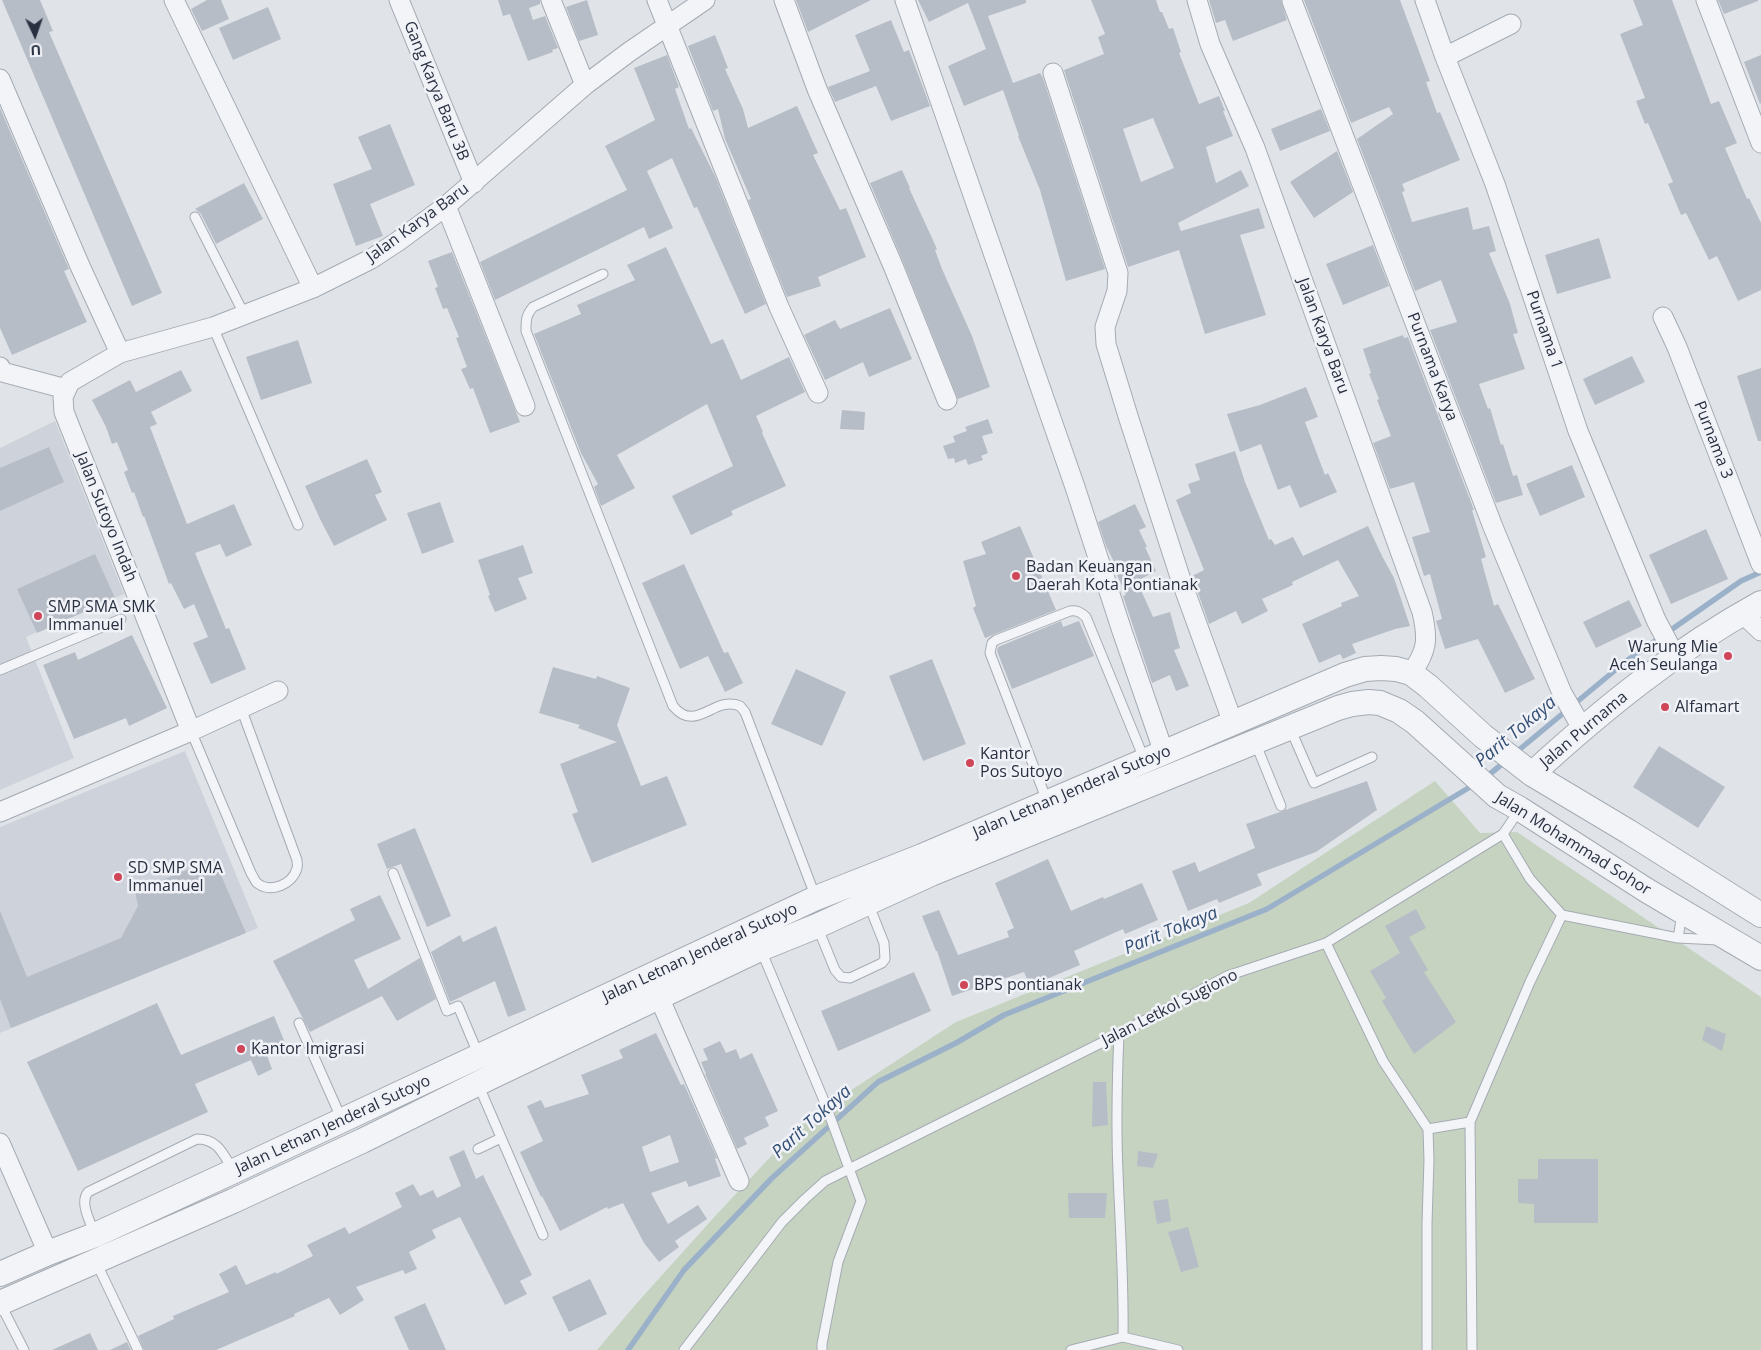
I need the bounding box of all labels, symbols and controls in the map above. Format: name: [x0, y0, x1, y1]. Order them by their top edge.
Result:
north arrow: [10, 10, 60, 60]
street label: Gang Karya Baru 3B: [399, 18, 473, 164]
text: U: [30, 41, 42, 60]
street label: Jalan Karya Baru: [363, 179, 473, 267]
street label: Jalan Karya Baru: [1293, 275, 1353, 397]
street label: Purnama 1: [1522, 288, 1566, 372]
street label: Purnama Karya: [1402, 310, 1462, 424]
street label: Purnama 3: [1689, 398, 1737, 482]
street label: Jalan Sutoyo Indah: [71, 449, 141, 585]
place label: Badan Keuangan Daerah Kota Pontianak: [1026, 557, 1198, 595]
marker: Badan Keuangan Daerah Kota Pontianak: [1010, 570, 1022, 582]
place label: SMP SMA SMK Immanuel: [48, 597, 155, 635]
marker: SMP SMA SMK Immanuel: [32, 610, 44, 622]
place label: Warung Mie Aceh Seulanga: [1609, 637, 1718, 675]
marker: Warung Mie Aceh Seulanga: [1722, 650, 1734, 662]
street label: Jalan Purnama: [1536, 688, 1632, 772]
water label: Parit Tokaya: [1471, 692, 1561, 772]
place label: Alfamart: [1675, 697, 1739, 717]
marker: Alfamart: [1659, 701, 1671, 713]
street label: Jalan Letnan Jenderal Sutoyo: [970, 742, 1174, 842]
place label: Kantor Pos Sutoyo: [980, 744, 1063, 782]
marker: Kantor Pos Sutoyo: [964, 757, 976, 769]
street label: Jalan Mohammad Sohor: [1492, 788, 1654, 900]
place label: SD SMP SMA Immanuel: [128, 858, 223, 896]
marker: SD SMP SMA Immanuel: [112, 871, 124, 883]
street label: Jalan Letnan Jenderal Sutoyo: [599, 899, 801, 1007]
water label: Parit Tokaya: [1121, 902, 1221, 960]
street label: Jalan Letkol Sugiono: [1099, 965, 1241, 1051]
place label: BPS pontianak: [974, 975, 1082, 995]
marker: BPS pontianak: [958, 979, 970, 991]
place label: Kantor Imigrasi: [251, 1039, 365, 1059]
marker: Kantor Imigrasi: [235, 1043, 247, 1055]
street label: Jalan Letnan Jenderal Sutoyo: [232, 1071, 434, 1179]
water label: Parit Tokaya: [768, 1081, 856, 1163]

